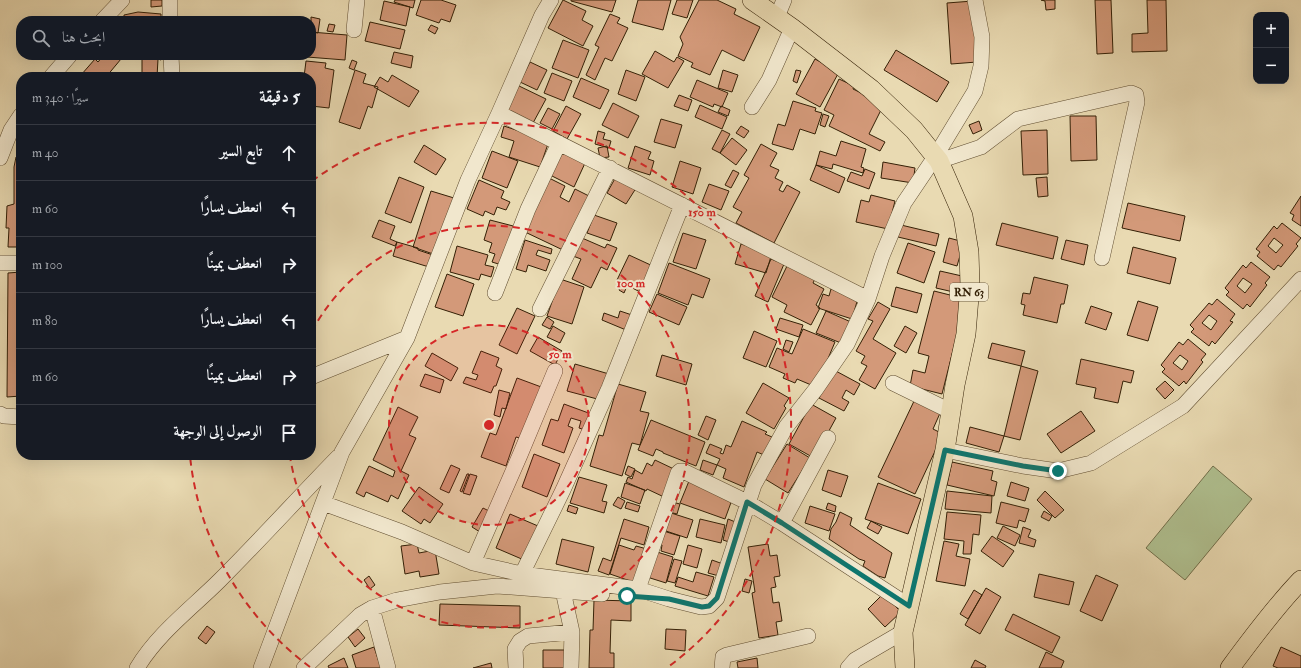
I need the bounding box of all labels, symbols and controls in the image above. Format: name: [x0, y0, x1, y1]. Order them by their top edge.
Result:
map controls: [1253, 12, 1289, 84]
button: +: [1253, 12, 1289, 48]
search box: [16, 16, 316, 60]
icon: search: [30, 27, 52, 49]
text: ابحث هنا: [62, 28, 105, 47]
button: −: [1253, 48, 1289, 84]
text: 5 دقيقة: [259, 86, 300, 107]
text: سيرًا · 340 m: [32, 90, 89, 106]
text: تابع السير: [220, 142, 262, 161]
icon: ahead: [278, 142, 300, 164]
text: 40 m: [32, 145, 59, 161]
text: انعطف يسارًا: [201, 198, 262, 217]
icon: left: [278, 198, 300, 220]
text: 60 m: [32, 201, 58, 217]
text: 150 m: [688, 205, 716, 220]
text: انعطف يمينًا: [207, 254, 262, 273]
icon: right: [278, 254, 300, 276]
text: 100 m: [32, 257, 63, 273]
text: 100 m: [617, 276, 646, 291]
road number: RN 63: [950, 283, 988, 301]
text: انعطف يسارًا: [201, 310, 262, 329]
icon: left: [278, 310, 300, 332]
text: 80 m: [32, 313, 58, 329]
text: 50 m: [548, 347, 572, 362]
text: انعطف يمينًا: [207, 366, 262, 385]
icon: right: [278, 366, 300, 388]
text: 60 m: [32, 369, 58, 385]
centre of rings: [482, 418, 496, 432]
text: الوصول إلى الوجهة: [174, 422, 262, 441]
icon: arrive: [278, 422, 300, 444]
route end: [1049, 462, 1067, 480]
route start: [618, 587, 636, 605]

